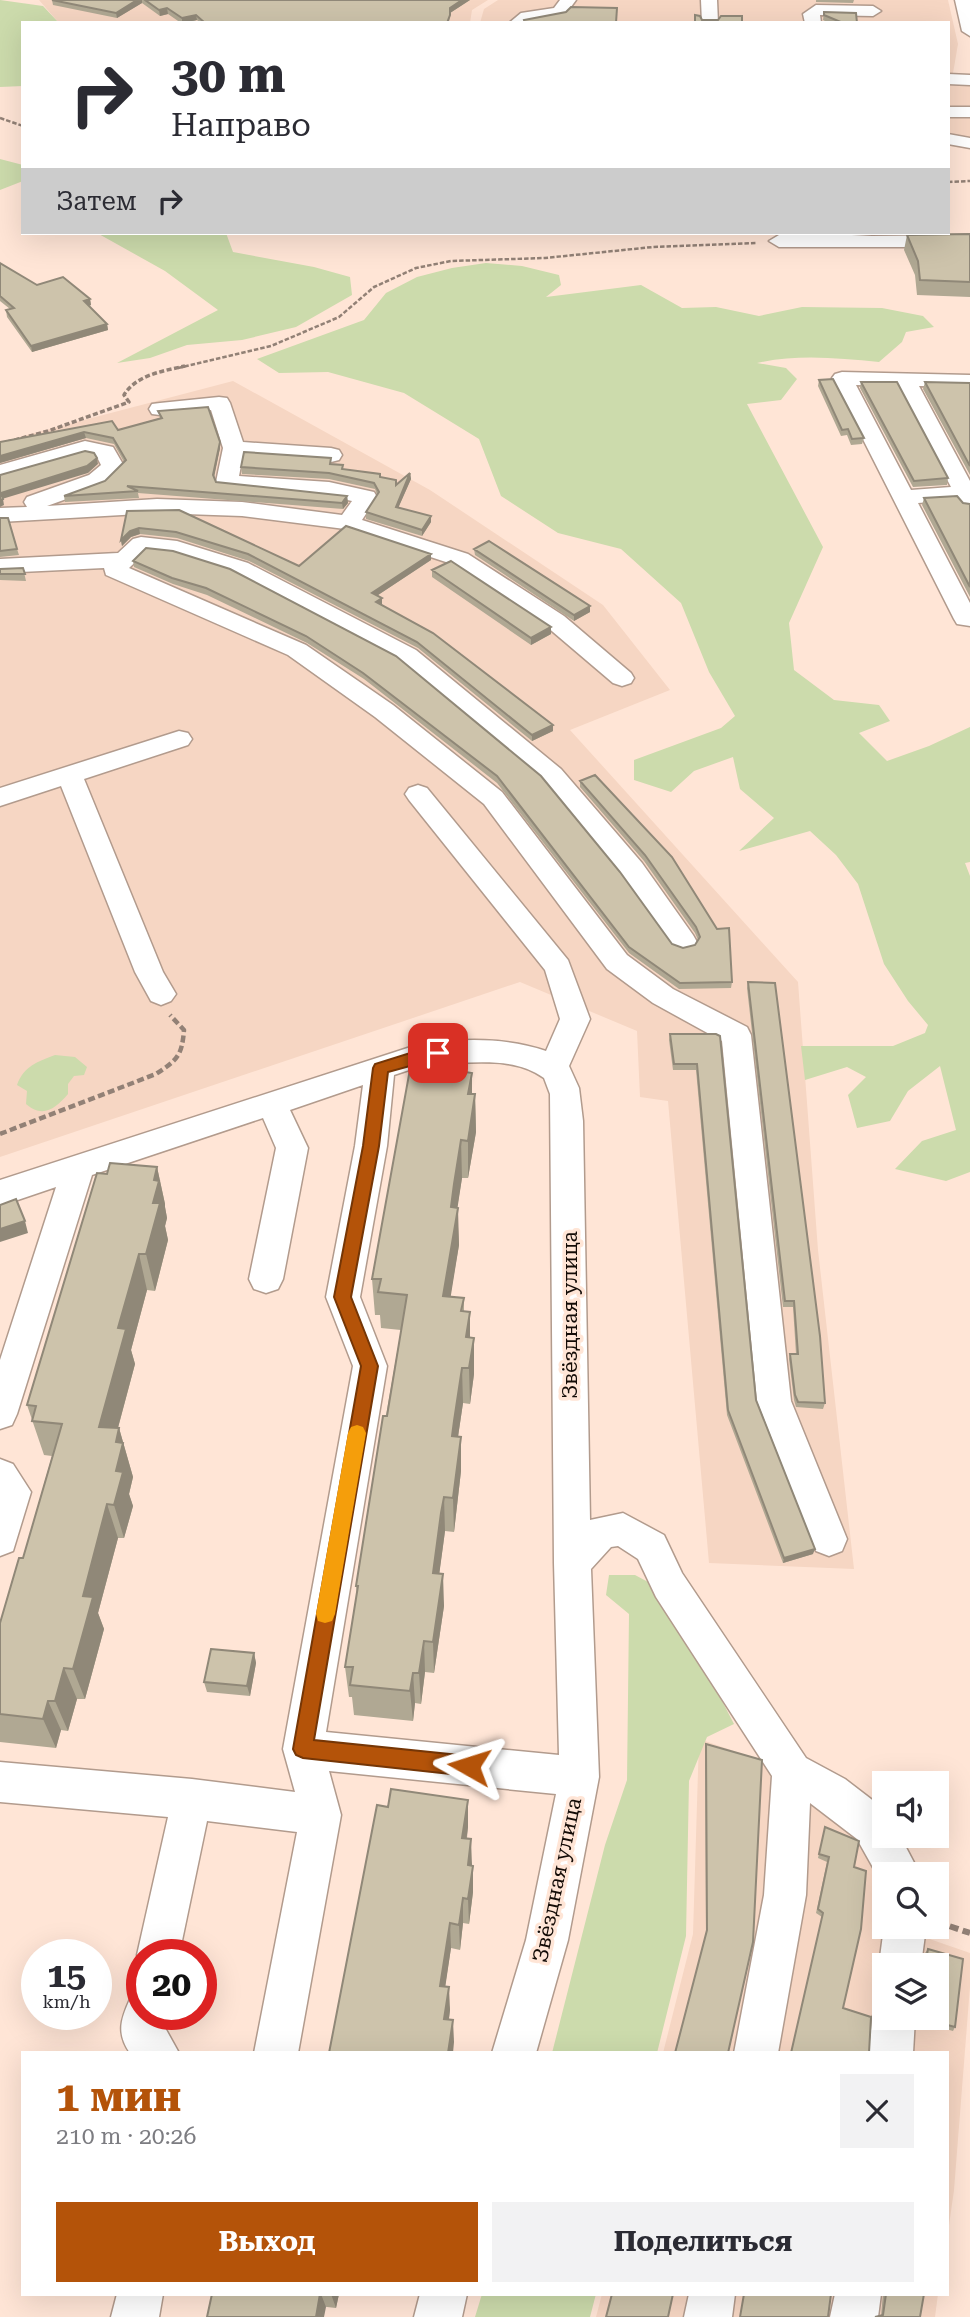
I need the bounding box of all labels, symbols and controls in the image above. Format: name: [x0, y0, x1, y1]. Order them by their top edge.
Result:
text: 30 m: [171, 47, 286, 104]
icon: right: [56, 49, 147, 140]
text: Направо: [171, 106, 311, 144]
icon: right: [151, 182, 189, 220]
text: Затем: [56, 186, 137, 216]
pin: [408, 1023, 468, 1083]
icon: arrive: [419, 1034, 457, 1072]
street label: Звёздная улица: [558, 1230, 582, 1399]
position arrow: [432, 1729, 506, 1803]
map controls: [872, 1771, 949, 2030]
button: sound: [872, 1771, 949, 1848]
street label: Звёздная улица: [528, 1795, 586, 1965]
button: search: [872, 1862, 949, 1939]
speed limit sign: 20: [126, 1939, 217, 2030]
button: layers: [872, 1953, 949, 2030]
text: 15: [47, 1955, 86, 1996]
text: km/h: [42, 1991, 91, 2012]
text: 1 мин: [56, 2072, 181, 2121]
button: close: [840, 2074, 914, 2148]
text: 210 m · 20:26: [56, 2123, 196, 2150]
button: Выход: [56, 2202, 478, 2282]
button: Поделиться: [492, 2202, 914, 2282]

